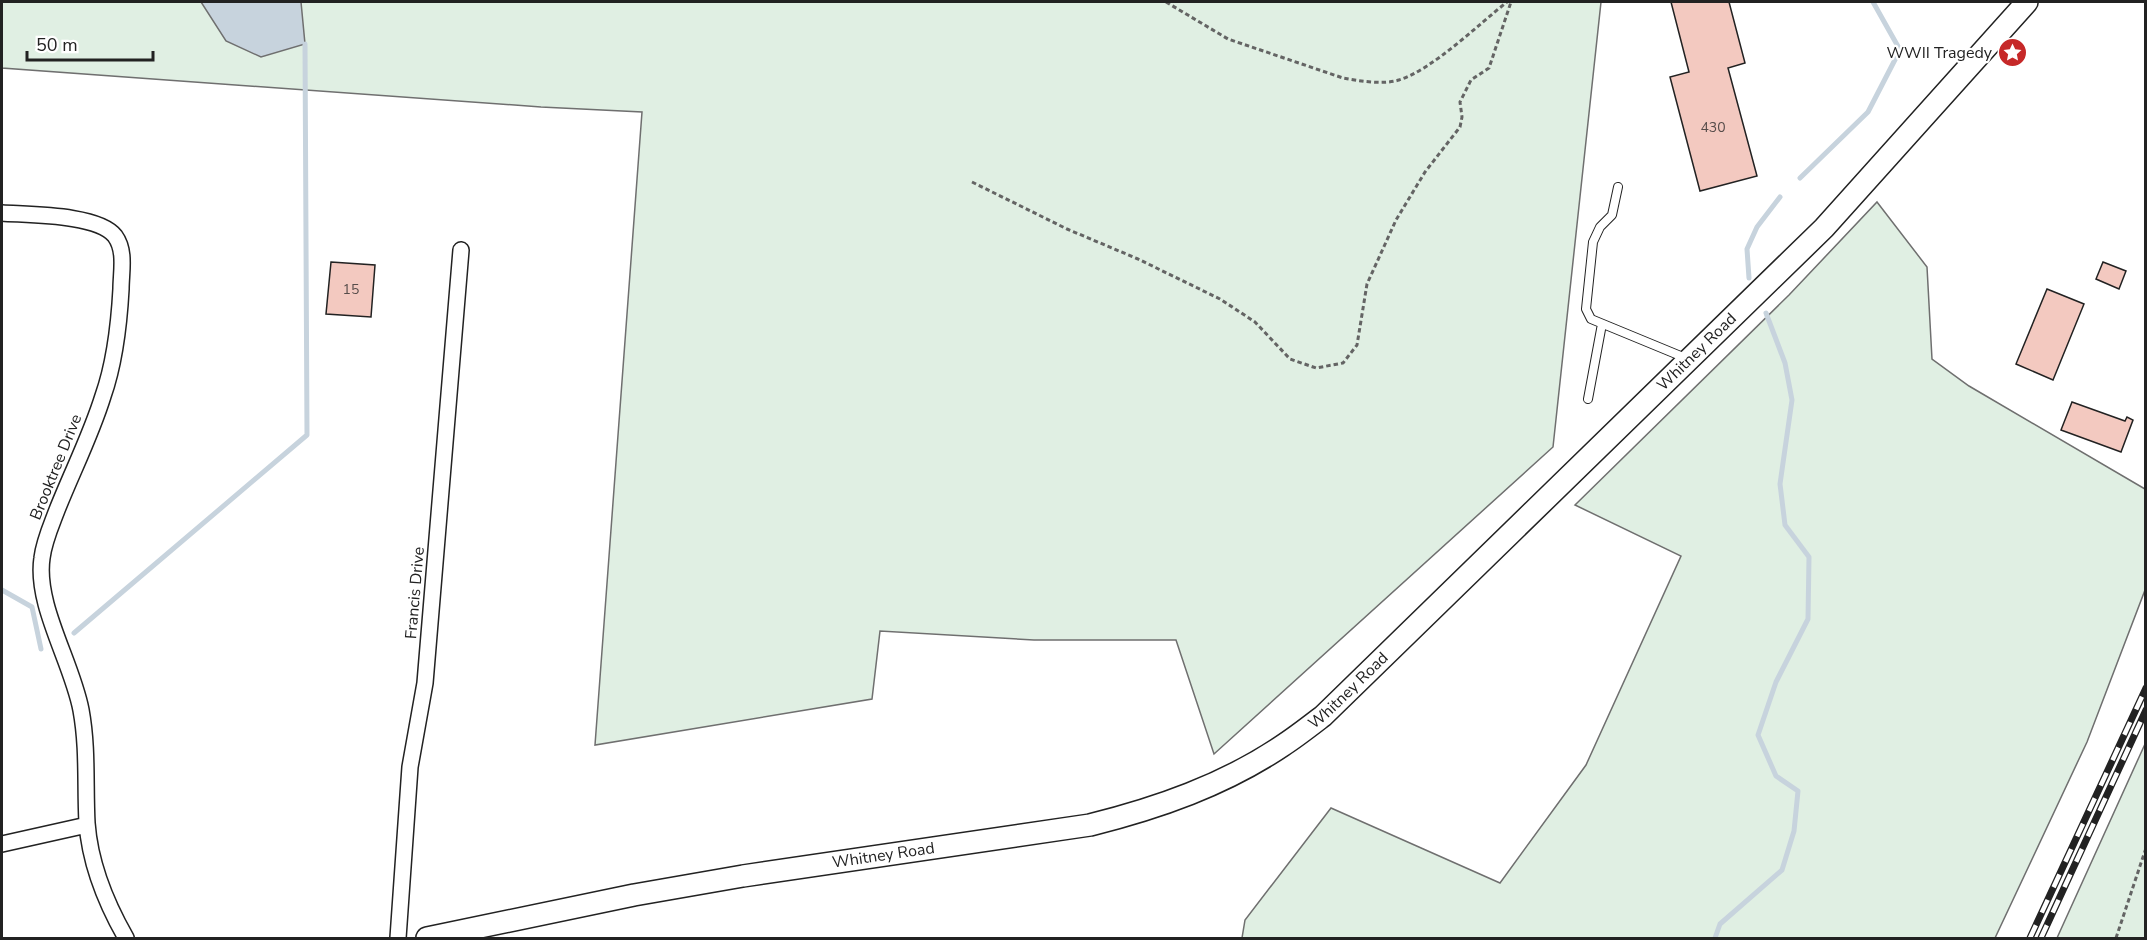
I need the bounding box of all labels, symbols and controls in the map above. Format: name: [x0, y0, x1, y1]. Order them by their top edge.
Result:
scale bar: [27, 24, 153, 62]
text: 50 m: [36, 33, 78, 57]
place icon: WWII Tragedy: [1997, 37, 2029, 69]
place label: WWII Tragedy: [1886, 42, 1993, 64]
house number: 430: [1700, 118, 1726, 137]
house number: 15: [343, 280, 359, 299]
street label: Whitney Road: [1652, 308, 1741, 396]
street label: Brooktree Drive: [25, 411, 87, 523]
street label: Francis Drive: [400, 546, 430, 640]
street label: Whitney Road: [1304, 647, 1393, 734]
street label: Whitney Road: [831, 837, 936, 874]

